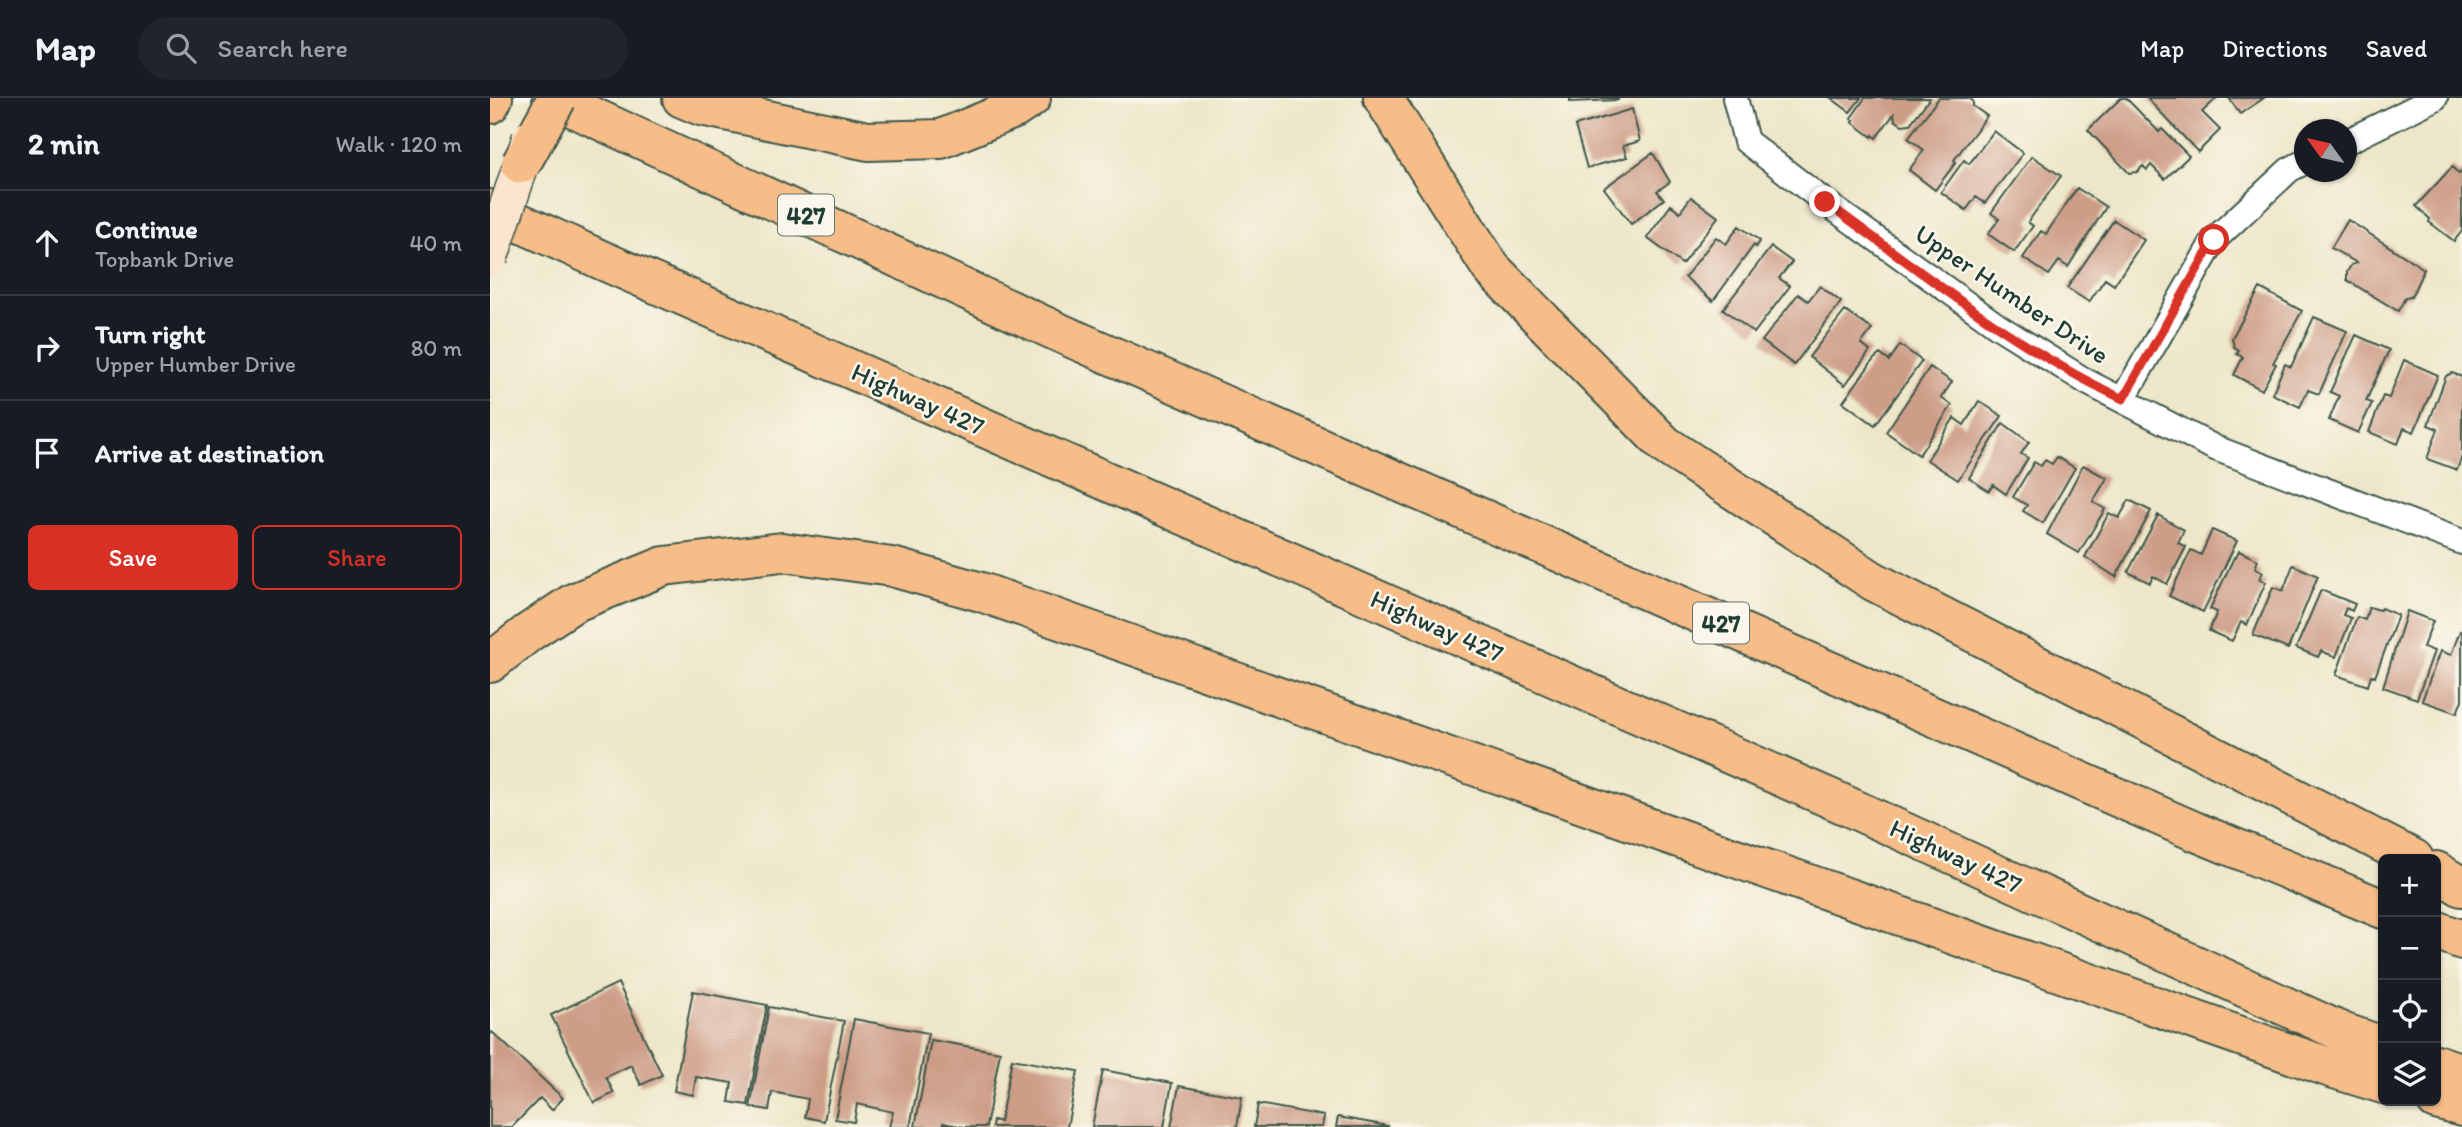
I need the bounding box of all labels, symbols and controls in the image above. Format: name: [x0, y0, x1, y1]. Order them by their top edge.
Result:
search box: [138, 17, 628, 80]
text: Map: [35, 29, 96, 68]
icon: search: [162, 29, 200, 67]
text: Search here: [218, 32, 348, 64]
text: Map: [2140, 34, 2184, 63]
text: Directions: [2222, 34, 2328, 63]
text: Saved: [2366, 34, 2427, 63]
north arrow: [2294, 119, 2357, 182]
text: 2 min: [28, 125, 99, 162]
text: Walk · 120 m: [336, 130, 462, 158]
route end: [1809, 186, 1840, 217]
road number: 427: [778, 194, 834, 236]
text: Continue: [95, 213, 198, 245]
street label: Upper Humber Drive: [1909, 217, 2115, 371]
icon: ahead: [28, 224, 66, 262]
route start: [2198, 224, 2229, 255]
text: 40 m: [409, 229, 462, 257]
text: Topbank Drive: [95, 245, 234, 273]
text: Turn right: [95, 318, 206, 350]
icon: right: [28, 329, 66, 367]
text: 80 m: [411, 334, 462, 362]
text: Upper Humber Drive: [95, 350, 296, 378]
street label: Highway 427: [847, 356, 989, 443]
icon: arrive: [28, 434, 66, 472]
text: Arrive at destination: [95, 437, 324, 469]
button: Save: [28, 525, 238, 590]
button: Share: [252, 525, 462, 590]
street label: Highway 427: [1366, 583, 1508, 670]
road number: 427: [1693, 602, 1749, 644]
street label: Highway 427: [1885, 811, 2027, 901]
map controls: [2378, 854, 2441, 1106]
button: +: [2378, 854, 2441, 917]
button: −: [2378, 917, 2441, 980]
button: locate: [2378, 980, 2441, 1043]
button: layers: [2378, 1043, 2441, 1106]

